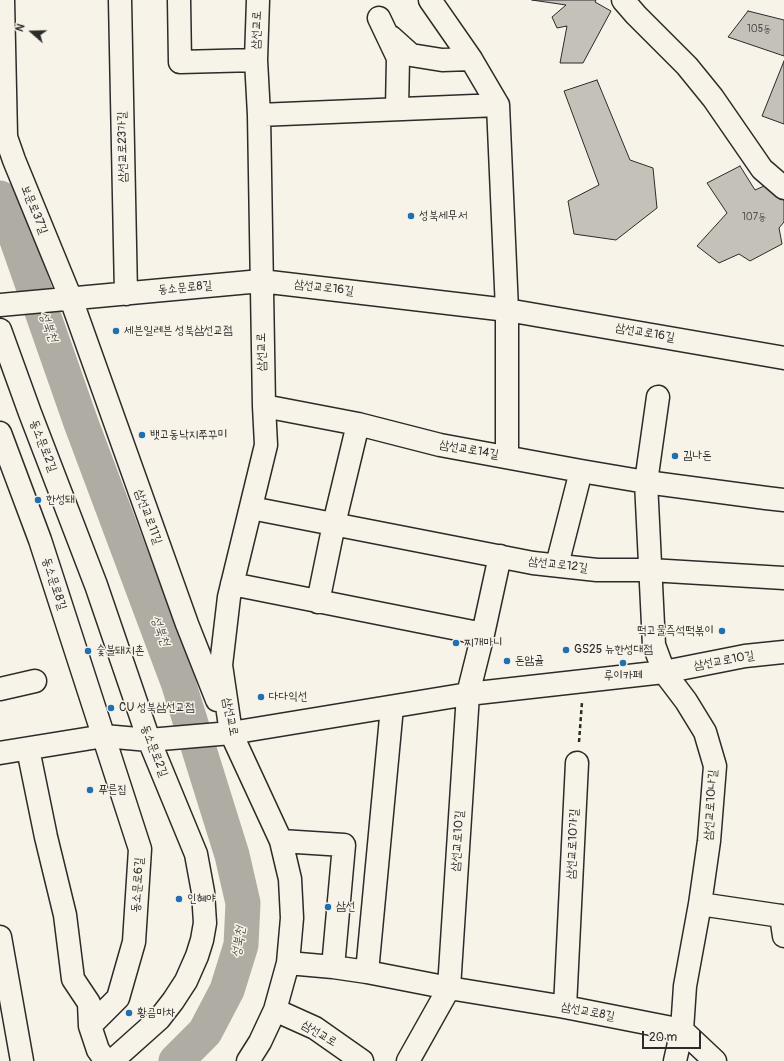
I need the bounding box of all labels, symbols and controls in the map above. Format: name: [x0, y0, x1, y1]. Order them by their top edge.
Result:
street label: 삼선교로: [249, 10, 265, 50]
north arrow: [12, 12, 52, 52]
text: N: [13, 22, 28, 33]
house number: 105동: [747, 23, 771, 35]
street label: 삼선교로23가길: [115, 111, 131, 183]
street label: 보문로37길: [18, 183, 50, 237]
place label: 성북세무서: [419, 209, 467, 223]
marker: 성북세무서: [406, 211, 416, 221]
house number: 107동: [742, 211, 766, 223]
street label: 삼선교로16길: [293, 277, 355, 299]
street label: 동소문로8길: [157, 278, 213, 298]
water label: 성북천: [35, 310, 61, 344]
street label: 삼선교로16길: [614, 321, 676, 345]
place label: 세븐일레븐 성북삼선교점: [124, 324, 233, 338]
marker: 세븐일레븐 성북삼선교점: [111, 326, 121, 336]
street label: 삼선교로: [254, 333, 270, 371]
street label: 동소문로2길: [26, 418, 60, 474]
place label: 뱃고동낙지쭈꾸미: [150, 428, 227, 442]
marker: 뱃고동낙지쭈꾸미: [137, 430, 147, 440]
street label: 삼선교로14길: [438, 438, 500, 462]
place label: 김나돈: [683, 449, 712, 463]
marker: 김나돈: [670, 451, 680, 461]
street label: 삼선교로11길: [131, 487, 165, 547]
place label: 한성돼: [46, 493, 75, 507]
marker: 한성돼: [33, 495, 43, 505]
street label: 삼선교로12길: [528, 554, 588, 576]
street label: 동소문로8길: [39, 556, 69, 612]
water label: 성북천: [147, 614, 173, 648]
place label: 떡고물즉석떡볶이: [637, 624, 714, 638]
marker: 떡고물즉석떡볶이: [717, 626, 727, 636]
place label: 찌개마니: [464, 636, 503, 650]
marker: 찌개마니: [451, 638, 461, 648]
place label: GS25 뉴한성대점: [574, 643, 653, 657]
place label: 숯불돼지촌: [96, 644, 144, 658]
marker: GS25 뉴한성대점: [561, 645, 571, 655]
marker: 숯불돼지촌: [83, 646, 93, 656]
street label: 삼선교로10길: [693, 649, 755, 673]
place label: 돈암골: [515, 654, 544, 668]
marker: 돈암골: [502, 656, 512, 666]
marker: 루이카페: [618, 658, 628, 668]
place label: 루이카페: [604, 669, 642, 683]
place label: 다다익선: [269, 690, 308, 704]
marker: 다다익선: [256, 692, 266, 702]
street label: 삼선교로: [219, 697, 241, 737]
place label: CU 성북삼선교점: [119, 701, 195, 715]
marker: CU 성북삼선교점: [106, 703, 116, 713]
street label: 동소문로2길: [137, 723, 171, 779]
street label: 삼선교로10나길: [701, 769, 721, 841]
place label: 푸른집: [98, 783, 127, 797]
marker: 푸른집: [85, 785, 95, 795]
street label: 삼선교로10가길: [564, 808, 582, 880]
street label: 삼선교로10길: [449, 810, 467, 872]
street label: 동소문로6길: [129, 857, 147, 913]
place label: 인혜야: [187, 892, 216, 906]
marker: 인혜야: [174, 894, 184, 904]
place label: 삼선: [336, 900, 355, 914]
marker: 삼선: [323, 902, 333, 912]
water label: 성북천: [229, 925, 249, 959]
street label: 삼선교로8길: [560, 1000, 616, 1024]
place label: 황금마차: [137, 1006, 176, 1020]
marker: 황금마차: [124, 1008, 134, 1018]
street label: 삼선교로: [299, 1018, 339, 1050]
scale bar: [644, 1023, 703, 1049]
text: 20 m: [649, 1030, 677, 1045]

